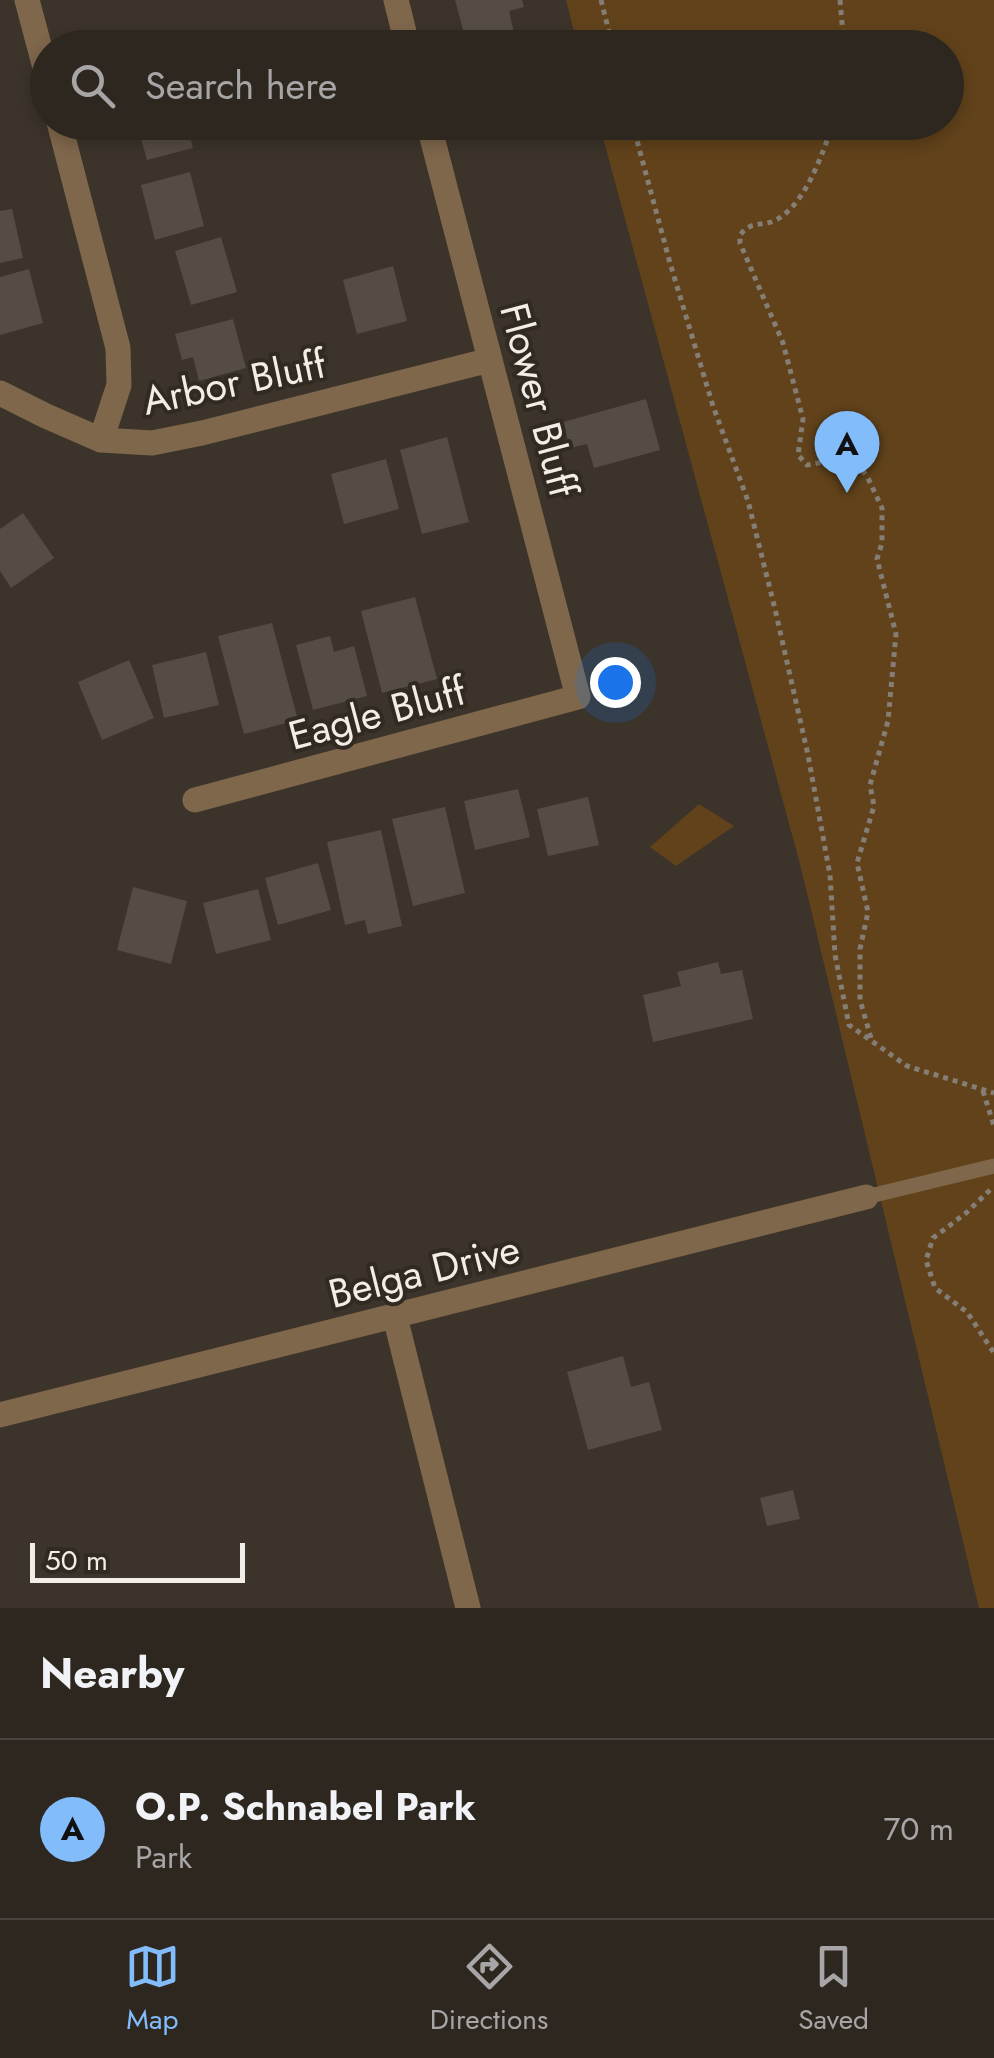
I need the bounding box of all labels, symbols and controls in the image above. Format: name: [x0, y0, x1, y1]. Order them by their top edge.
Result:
search box: [30, 30, 964, 140]
icon: search: [65, 58, 120, 113]
text: Search here: [145, 58, 337, 113]
street label: Flower Bluff: [485, 296, 593, 505]
street label: Arbor Bluff: [137, 334, 332, 430]
pin: A: [814, 410, 880, 493]
your location: [590, 657, 641, 708]
street label: Eagle Bluff: [282, 661, 474, 764]
street label: Belga Drive: [322, 1219, 526, 1323]
scale bar: [30, 1538, 245, 1582]
text: 50 m: [45, 1540, 108, 1581]
text: Nearby: [40, 1643, 184, 1704]
text: O.P. Schnabel Park: [135, 1779, 476, 1834]
text: A: [61, 1806, 84, 1852]
text: 70 m: [883, 1806, 954, 1852]
text: Park: [135, 1834, 192, 1880]
tab: Map: [125, 1939, 180, 2040]
tab: Directions: [430, 1939, 548, 2040]
tab: Saved: [798, 1939, 869, 2040]

